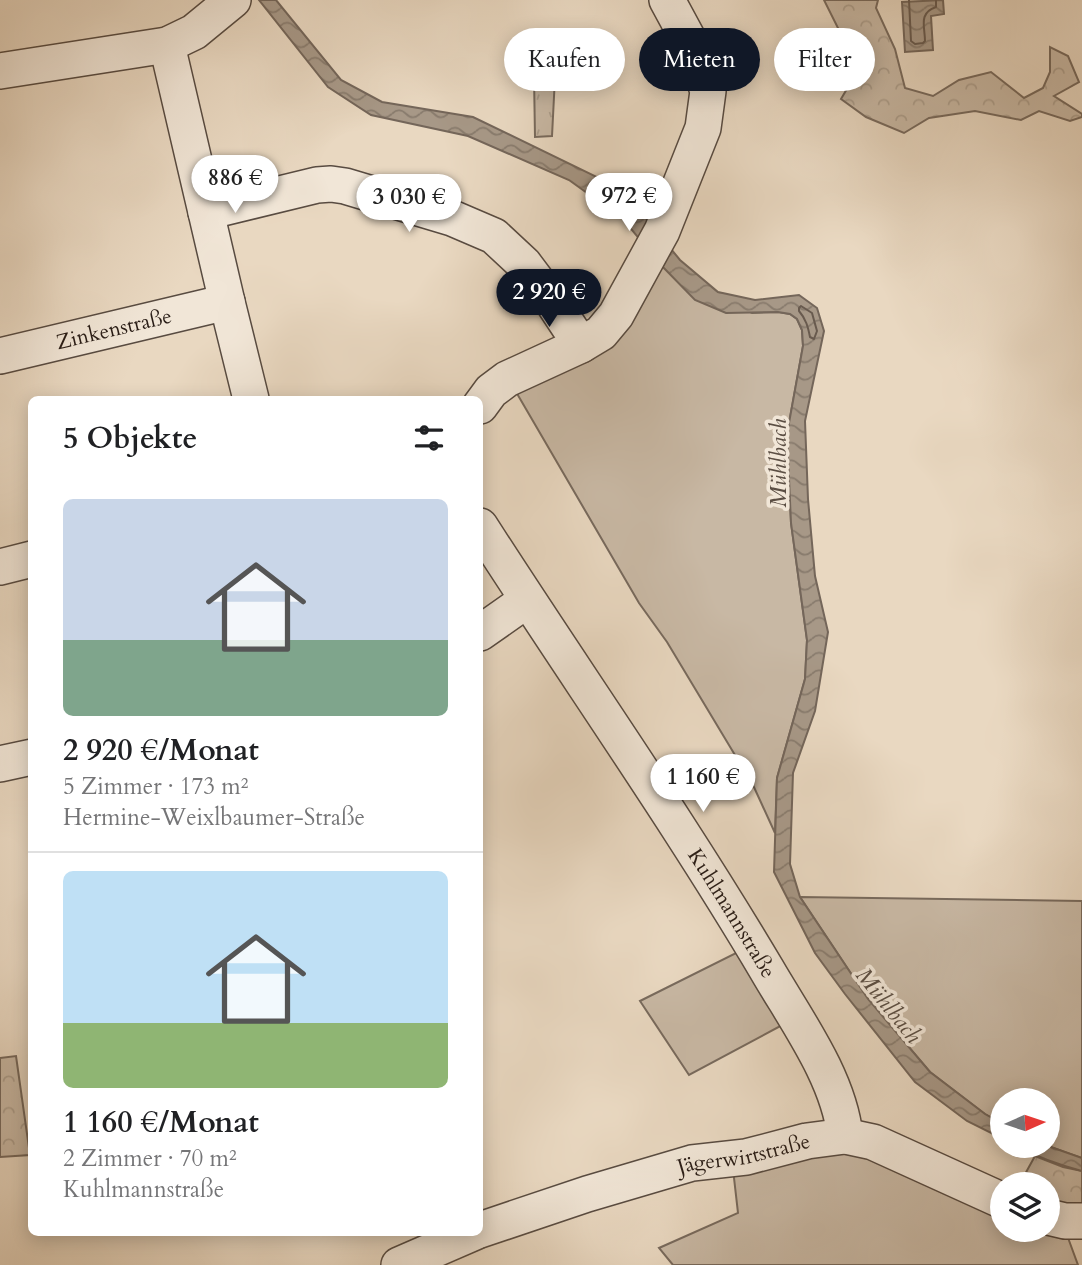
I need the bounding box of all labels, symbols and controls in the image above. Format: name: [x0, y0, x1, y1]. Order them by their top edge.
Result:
chip: Kaufen: [504, 28, 625, 91]
chip: Mieten: [639, 28, 760, 91]
chip: Filter: [774, 28, 875, 91]
pin: 886 €: [186, 156, 284, 215]
text: 886 €: [207, 162, 263, 193]
pin: 3 030 €: [344, 174, 474, 234]
pin: 972 €: [580, 174, 678, 233]
text: 972 €: [601, 180, 657, 211]
text: 3 030 €: [372, 181, 446, 212]
pin: 2 920 €: [484, 270, 614, 329]
text: 2 920 €: [512, 276, 586, 307]
street label: Zinkenstraße: [53, 302, 175, 357]
text: 5 Objekte: [63, 418, 197, 459]
water label: Mühlbach: [763, 418, 794, 508]
icon: filters: [410, 419, 448, 457]
icon: home: [193, 544, 319, 670]
text: 2 920 €/Monat: [63, 730, 259, 771]
pin: 1 160 €: [638, 754, 768, 814]
text: 1 160 €: [666, 761, 740, 792]
text: 5 Zimmer · 173 m²: [63, 771, 248, 802]
text: Hermine-Weixlbaumer-Straße: [63, 802, 365, 833]
street label: Kuhlmannstraße: [681, 843, 783, 983]
icon: home: [193, 916, 319, 1042]
water label: Mühlbach: [848, 961, 929, 1050]
north arrow: [990, 1088, 1060, 1158]
map controls: [990, 1088, 1060, 1242]
text: 1 160 €/Monat: [63, 1102, 259, 1143]
street label: Jägerwirtstraße: [671, 1127, 813, 1182]
text: 2 Zimmer · 70 m²: [63, 1143, 237, 1174]
button: layers: [990, 1172, 1060, 1242]
text: Kuhlmannstraße: [63, 1174, 224, 1205]

